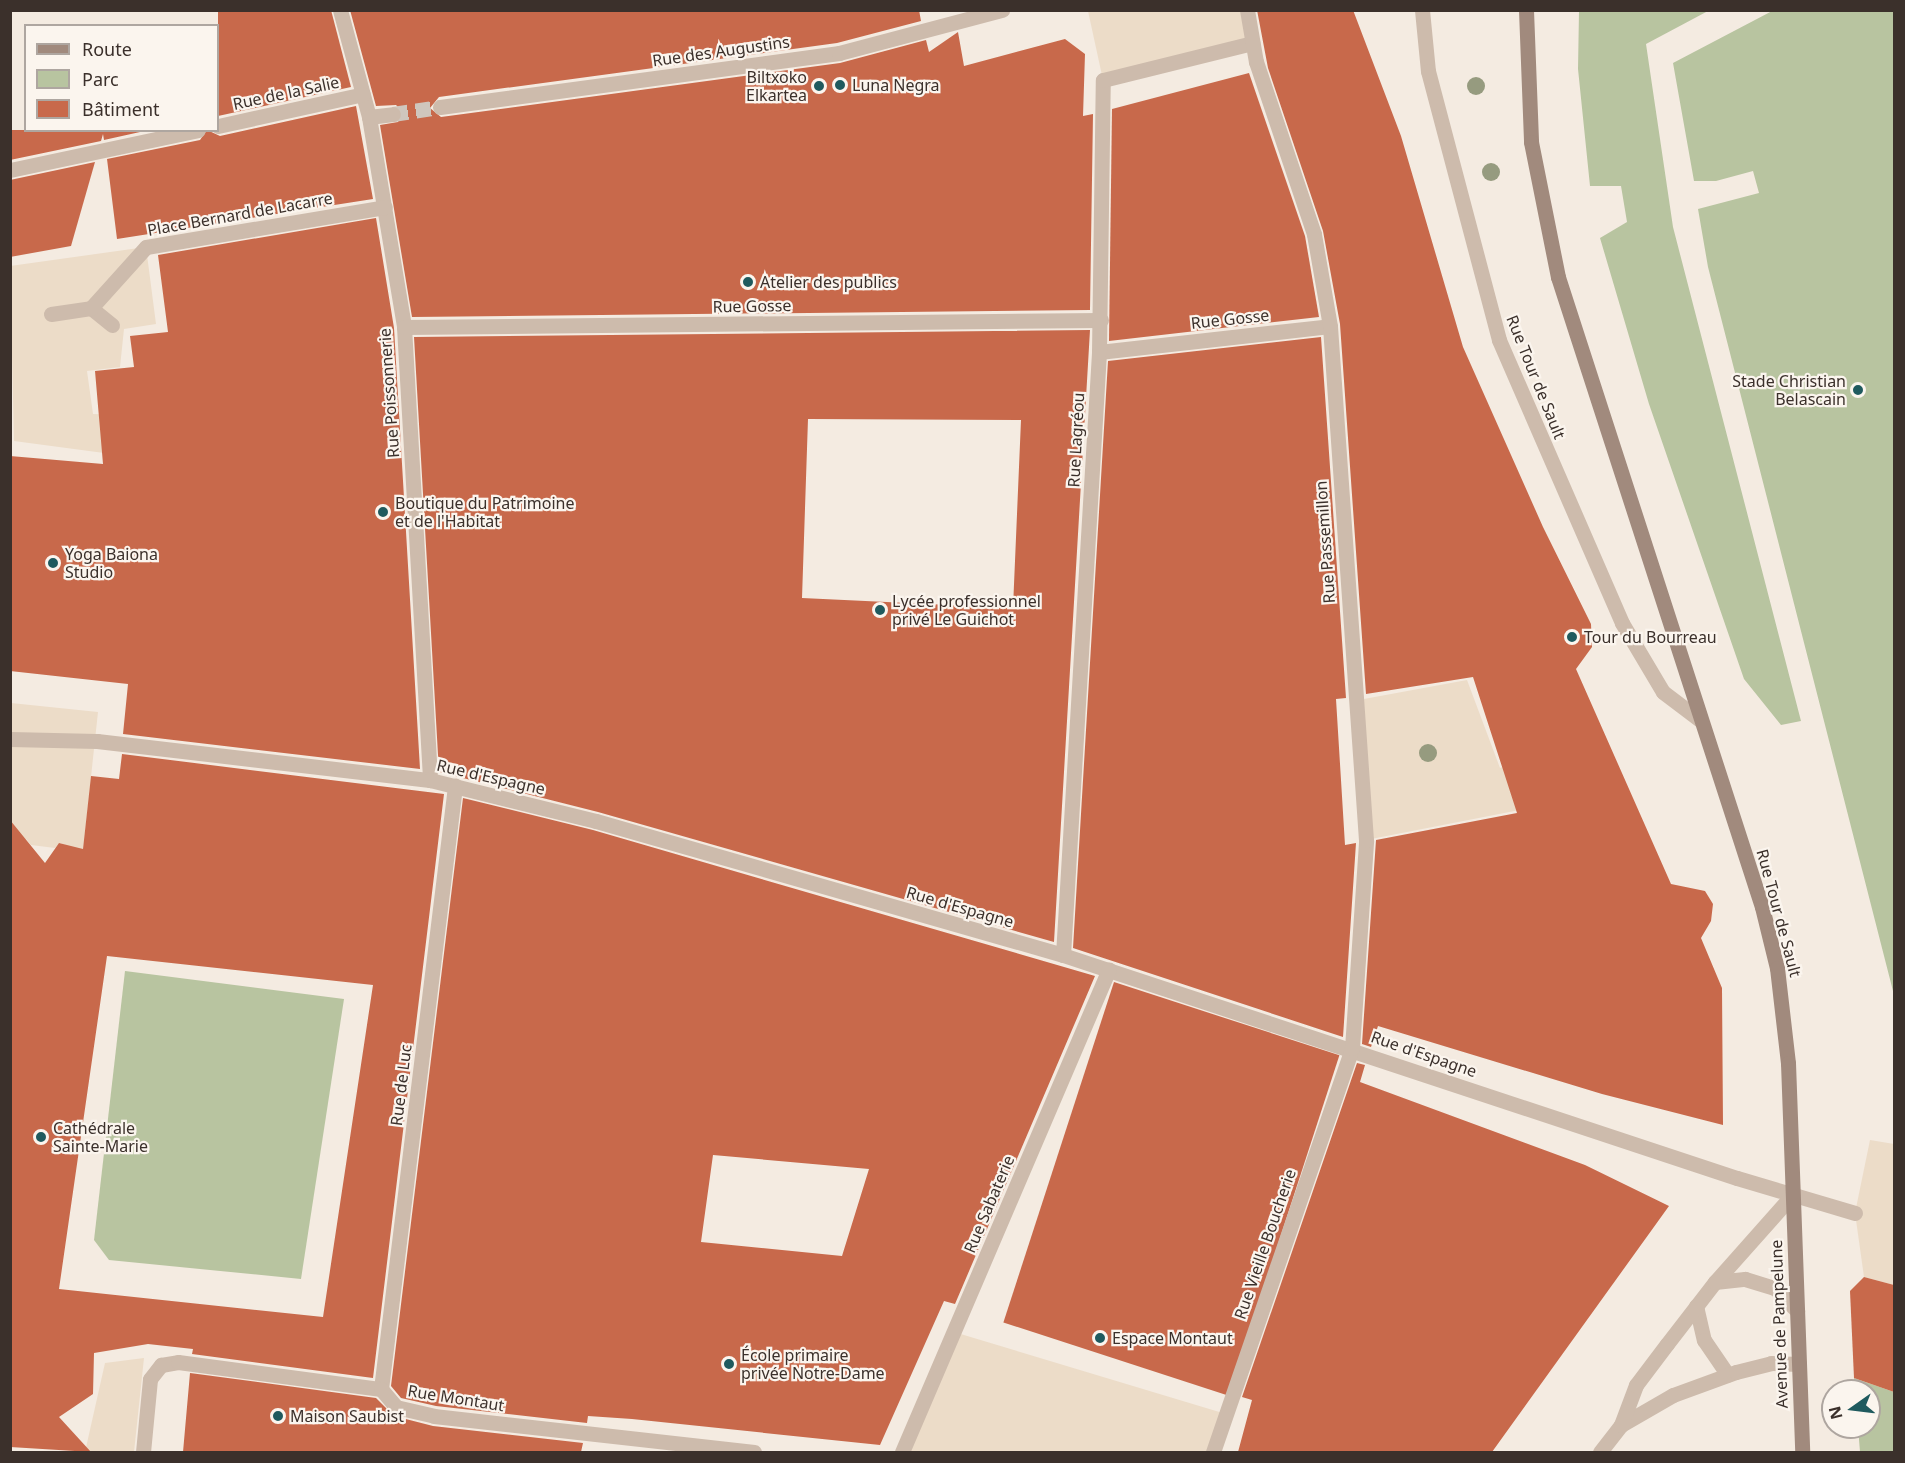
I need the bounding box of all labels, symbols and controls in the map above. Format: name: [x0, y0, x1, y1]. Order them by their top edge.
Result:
legend: [24, 24, 219, 132]
street label: Rue des Augustins: [651, 32, 791, 70]
text: Route: [82, 37, 132, 61]
text: Parc: [82, 67, 119, 91]
place label: Biltxoko Elkartea: [746, 67, 807, 105]
street label: Rue de la Salie: [231, 72, 341, 114]
place label: Luna Negra: [852, 75, 940, 95]
marker: Luna Negra: [833, 78, 847, 92]
marker: Biltxoko Elkartea: [812, 79, 826, 93]
text: Bâtiment: [82, 97, 160, 121]
street label: Place Bernard de Lacarre: [146, 188, 334, 240]
place label: Atelier des publics: [760, 272, 897, 292]
marker: Atelier des publics: [741, 275, 755, 289]
street label: Rue Gosse: [712, 296, 792, 316]
street label: Rue Gosse: [1190, 305, 1270, 333]
street label: Rue Tour de Sault: [1502, 312, 1570, 442]
street label: Rue Poissonnerie: [375, 327, 403, 459]
place label: Stade Christian Belascain: [1732, 371, 1846, 409]
marker: Stade Christian Belascain: [1851, 383, 1865, 397]
street label: Rue Lagréou: [1064, 392, 1088, 488]
street label: Rue Passemillon: [1311, 480, 1339, 604]
place label: Boutique du Patrimoine et de l'Habitat: [395, 493, 575, 531]
marker: Boutique du Patrimoine et de l'Habitat: [376, 505, 390, 519]
place label: Yoga Baiona Studio: [65, 544, 158, 582]
marker: Yoga Baiona Studio: [46, 556, 60, 570]
place label: Lycée professionnel privé Le Guichot: [892, 591, 1041, 629]
marker: Lycée professionnel privé Le Guichot: [873, 603, 887, 617]
place label: Tour du Bourreau: [1584, 627, 1717, 647]
marker: Tour du Bourreau: [1565, 630, 1579, 644]
street label: Rue d'Espagne: [435, 755, 547, 799]
street label: Rue Tour de Sault: [1753, 847, 1805, 979]
street label: Rue d'Espagne: [904, 883, 1016, 931]
street label: Rue d'Espagne: [1369, 1027, 1479, 1081]
street label: Rue de Luc: [386, 1043, 416, 1127]
place label: Cathédrale Sainte-Marie: [53, 1118, 148, 1156]
marker: Cathédrale Sainte-Marie: [34, 1130, 48, 1144]
street label: Rue Sabaterie: [960, 1152, 1018, 1256]
street label: Rue Vieille Boucherie: [1230, 1166, 1300, 1322]
street label: Avenue de Pampelune: [1766, 1239, 1792, 1409]
place label: Espace Montaut: [1112, 1328, 1233, 1348]
marker: Espace Montaut: [1093, 1331, 1107, 1345]
place label: École primaire privée Notre-Dame: [741, 1345, 885, 1383]
marker: École primaire privée Notre-Dame: [722, 1357, 736, 1371]
north arrow: [1821, 1379, 1881, 1439]
street label: Rue Montaut: [406, 1381, 506, 1415]
text: N: [1823, 1404, 1848, 1422]
place label: Maison Saubist: [290, 1406, 404, 1426]
marker: Maison Saubist: [271, 1409, 285, 1423]

